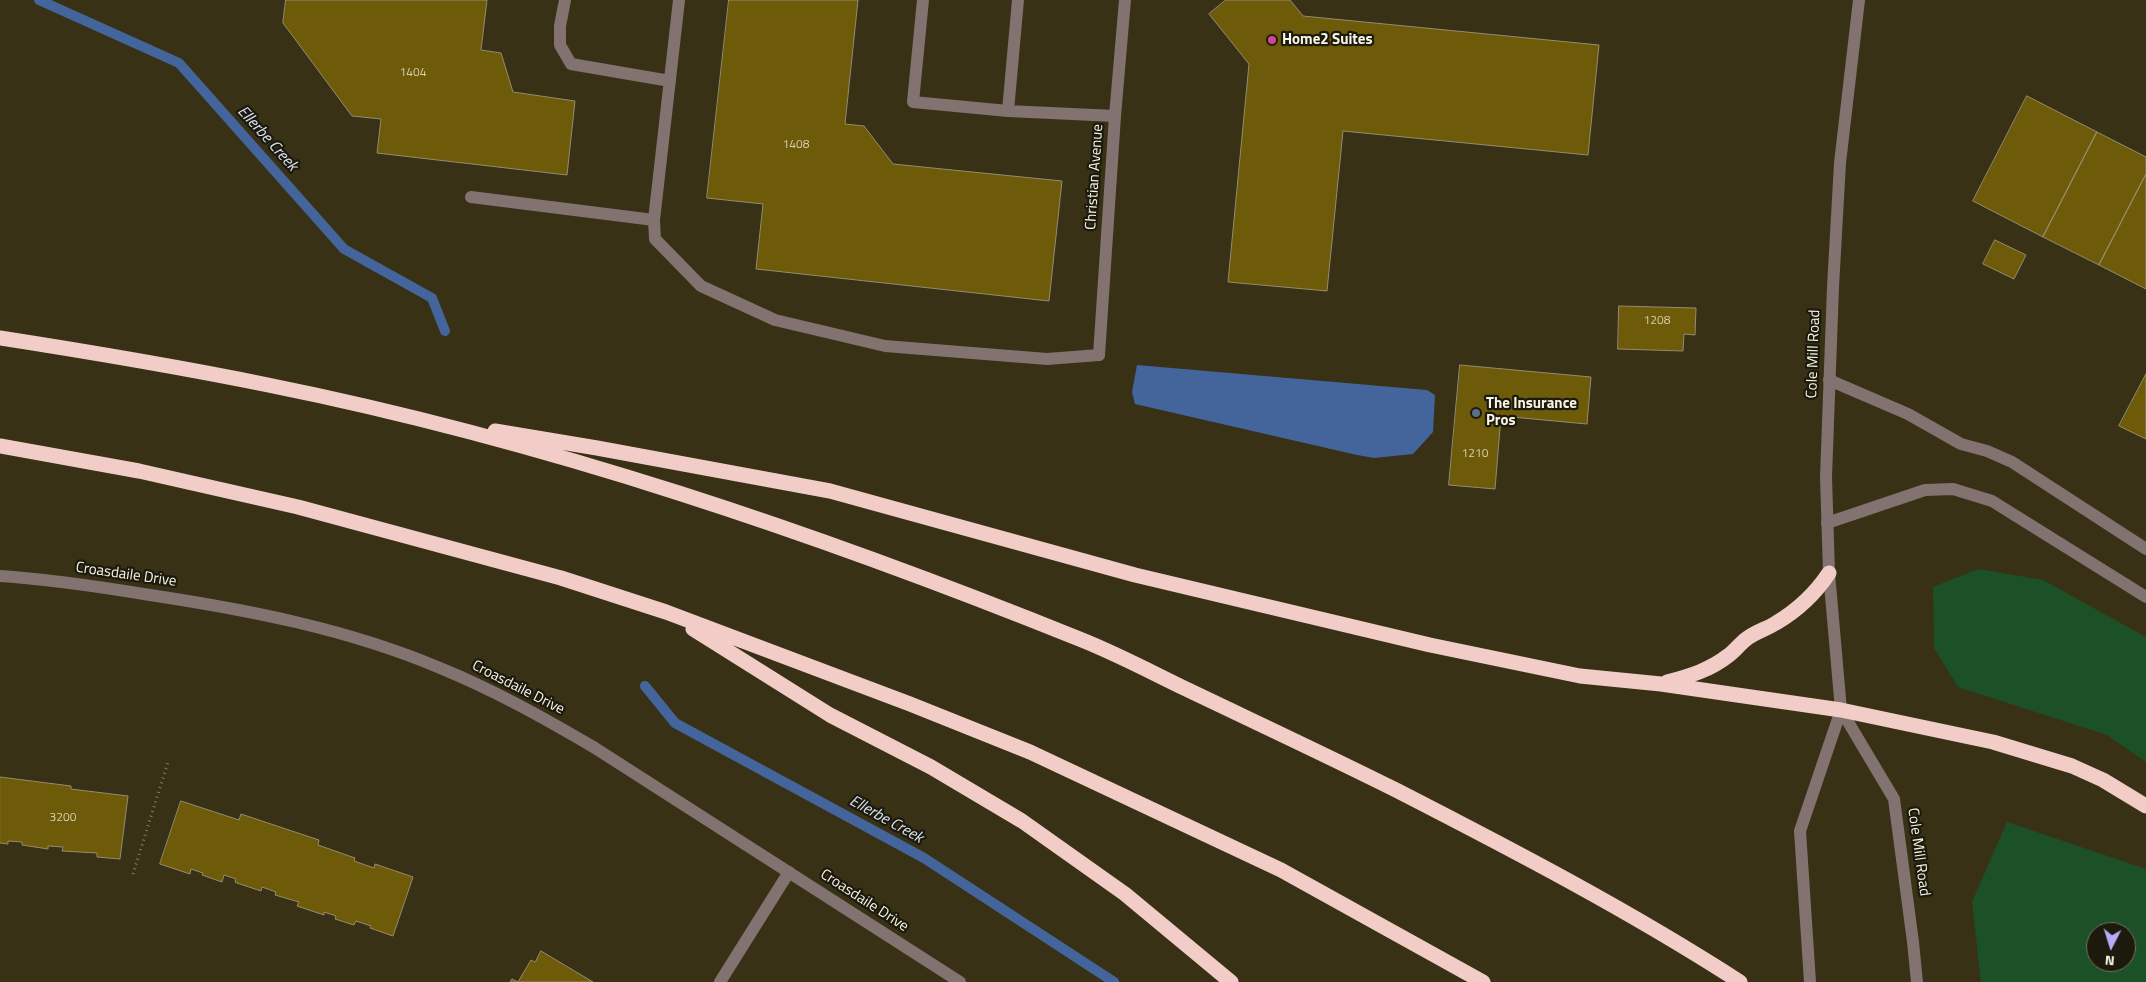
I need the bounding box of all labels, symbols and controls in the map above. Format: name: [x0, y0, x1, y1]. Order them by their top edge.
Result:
place label: Home2 Suites: [1282, 31, 1372, 49]
marker: Home2 Suites: [1266, 34, 1278, 46]
house number: 1404: [400, 66, 426, 80]
water label: Ellerbe Creek: [233, 102, 301, 176]
street label: Christian Avenue: [1082, 123, 1108, 231]
house number: 1408: [783, 138, 809, 152]
street label: Cole Mill Road: [1803, 309, 1825, 399]
house number: 1208: [1644, 314, 1670, 328]
place label: The Insurance Pros: [1486, 395, 1577, 430]
marker: The Insurance Pros: [1470, 407, 1482, 419]
house number: 1210: [1462, 447, 1488, 461]
street label: Croasdaile Drive: [75, 559, 177, 591]
street label: Croasdaile Drive: [469, 657, 567, 719]
water label: Ellerbe Creek: [846, 792, 926, 848]
street label: Cole Mill Road: [1903, 807, 1933, 897]
house number: 3200: [50, 811, 76, 825]
street label: Croasdaile Drive: [817, 866, 911, 936]
north arrow: [2086, 922, 2136, 972]
text: N: [2104, 951, 2115, 972]

